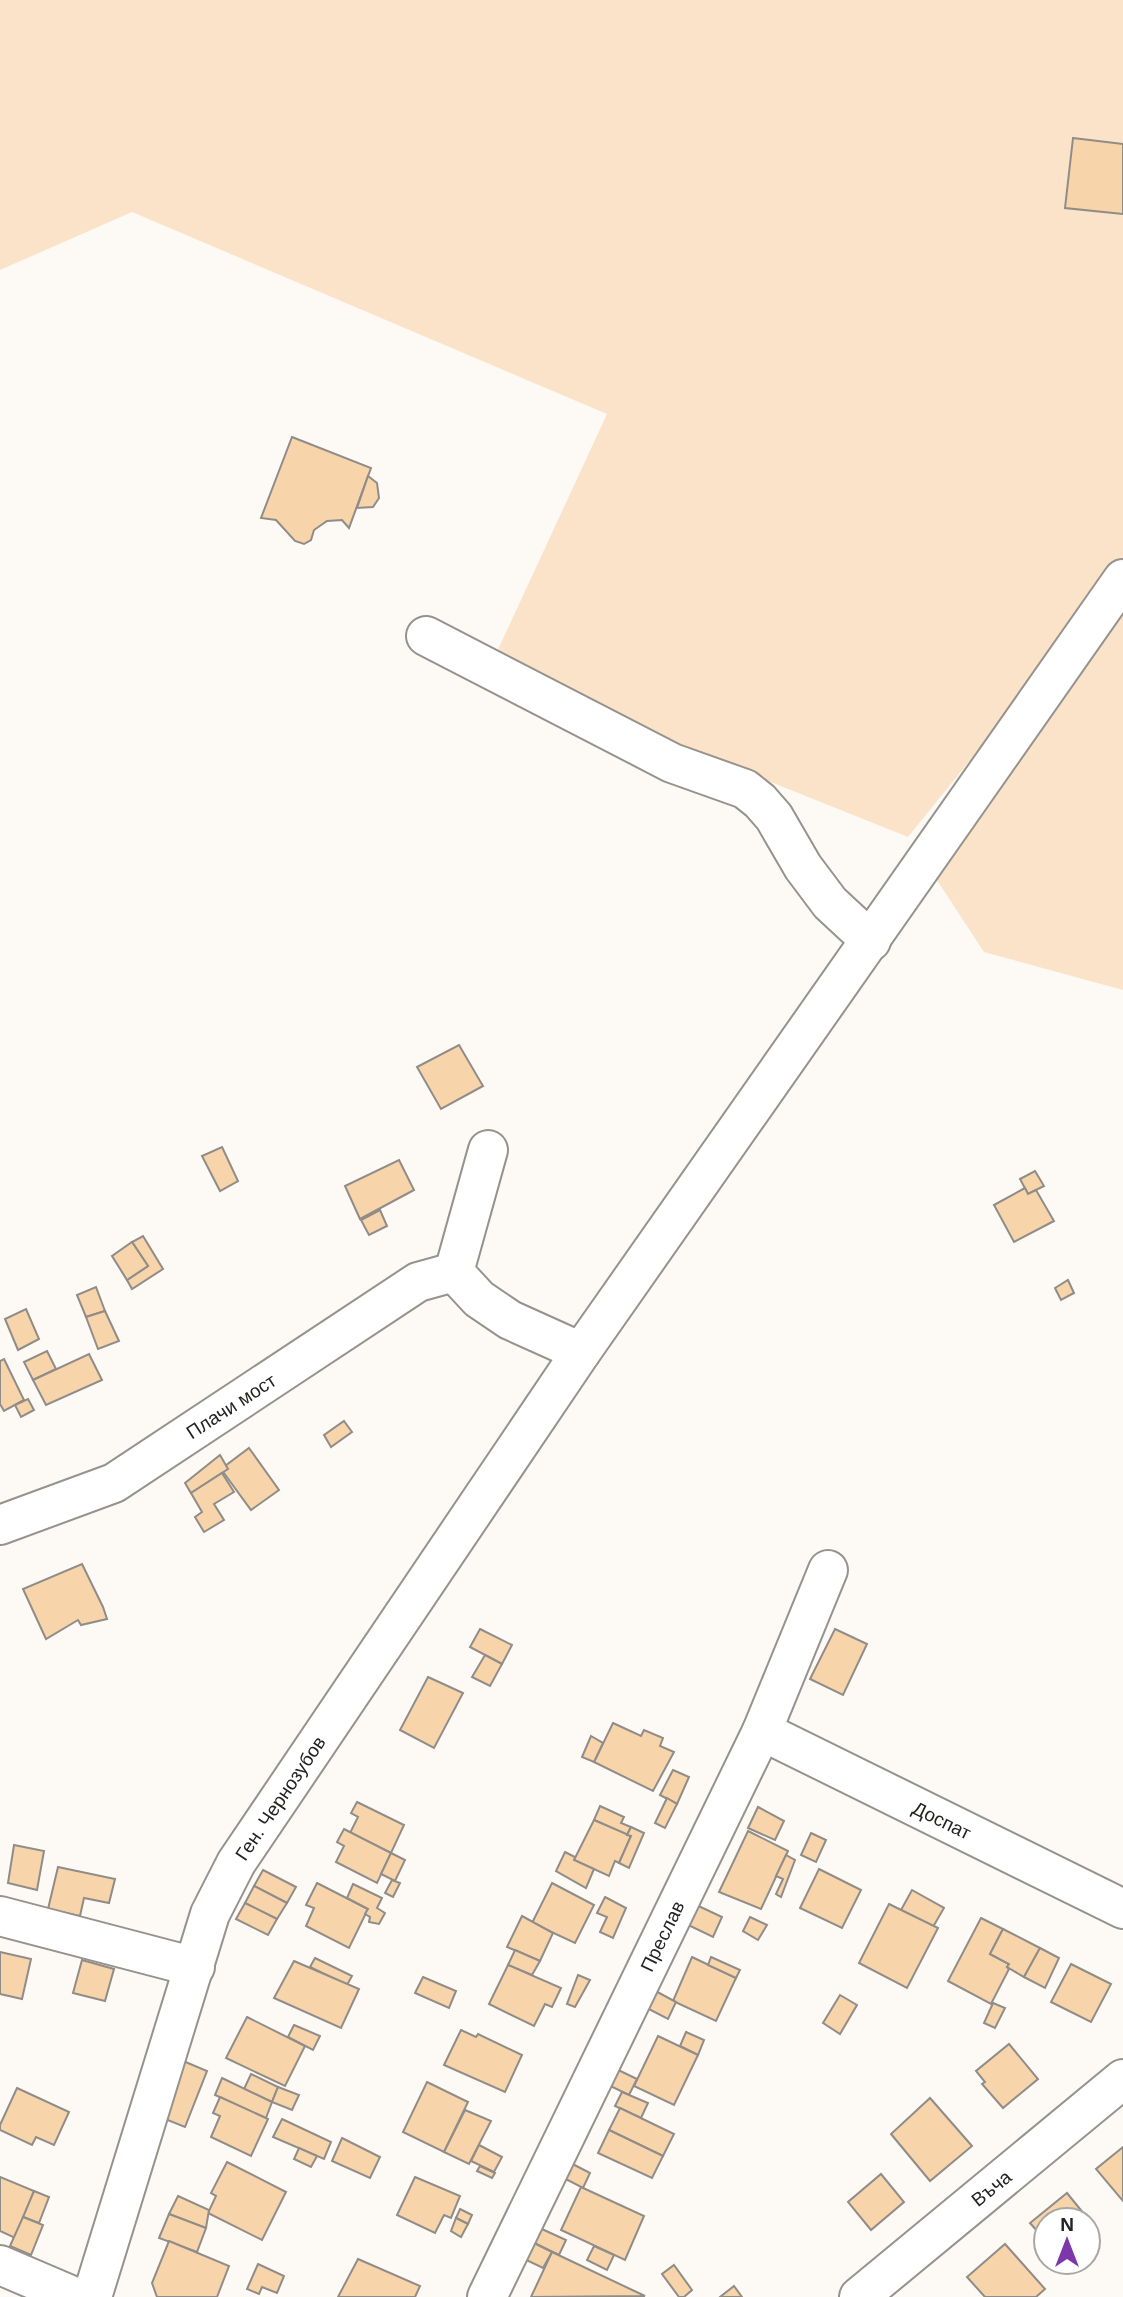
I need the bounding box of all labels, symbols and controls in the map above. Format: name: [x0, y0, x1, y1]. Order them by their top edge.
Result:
street label: Плачи мост: [183, 1370, 280, 1443]
street label: Ген. Чернозубов: [231, 1732, 330, 1864]
street label: Доспат: [909, 1797, 975, 1844]
street label: Преслав: [636, 1897, 689, 1975]
street label: Въча: [967, 2166, 1016, 2211]
north arrow: [1032, 2206, 1102, 2276]
text: N: [1060, 2214, 1074, 2235]

